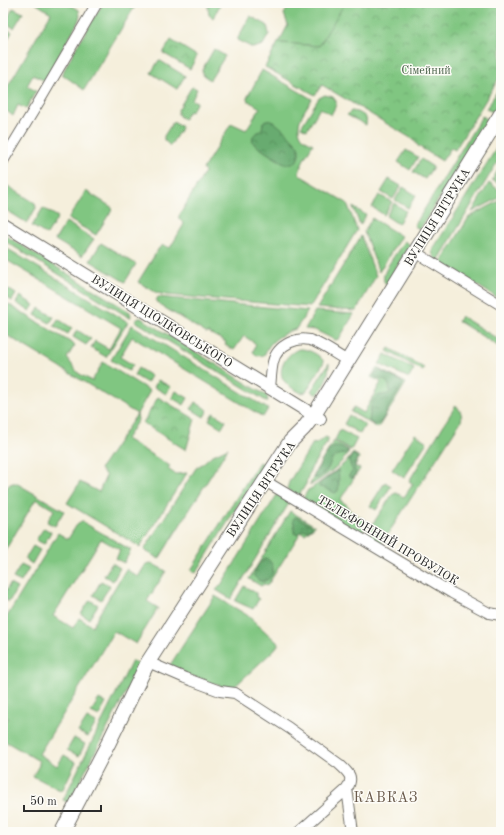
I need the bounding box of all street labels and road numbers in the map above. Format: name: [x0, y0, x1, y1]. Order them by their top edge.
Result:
street label: ВУЛИЦЯ ВІТРУКА: [403, 166, 473, 269]
street label: ВУЛИЦЯ ЦІОЛКОВСЬКОГО: [89, 273, 234, 370]
street label: ВУЛИЦЯ ВІТРУКА: [225, 439, 298, 540]
street label: ТЕЛЕФОННИЙ ПРОВУЛОК: [315, 491, 462, 588]

